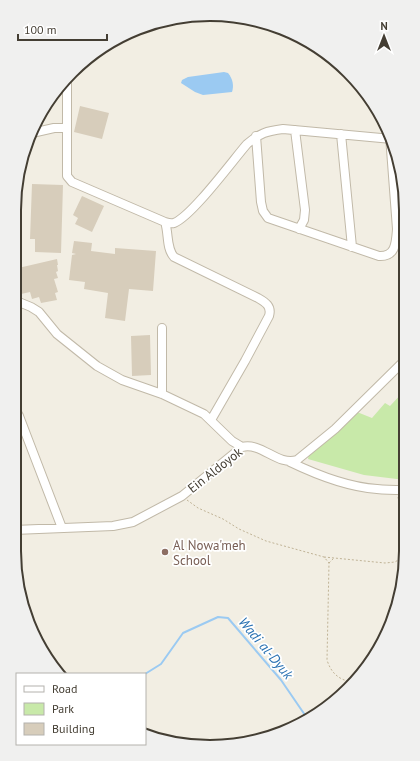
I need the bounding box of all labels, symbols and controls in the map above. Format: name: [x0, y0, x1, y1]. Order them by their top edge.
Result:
scale bar: [18, 16, 107, 42]
north arrow: [364, 16, 404, 56]
text: N: [380, 19, 388, 33]
text: 100 m: [24, 22, 57, 37]
street label: Ein Aldoyok: [184, 443, 246, 497]
place label: Al Nowa'meh School: [173, 537, 246, 569]
marker: Al Nowa'meh School: [160, 547, 170, 557]
water label: Wadi al-Dyuk: [235, 613, 298, 683]
legend: [16, 673, 146, 745]
text: Road: [52, 681, 77, 696]
text: Park: [52, 701, 74, 716]
text: Building: [52, 721, 95, 736]

